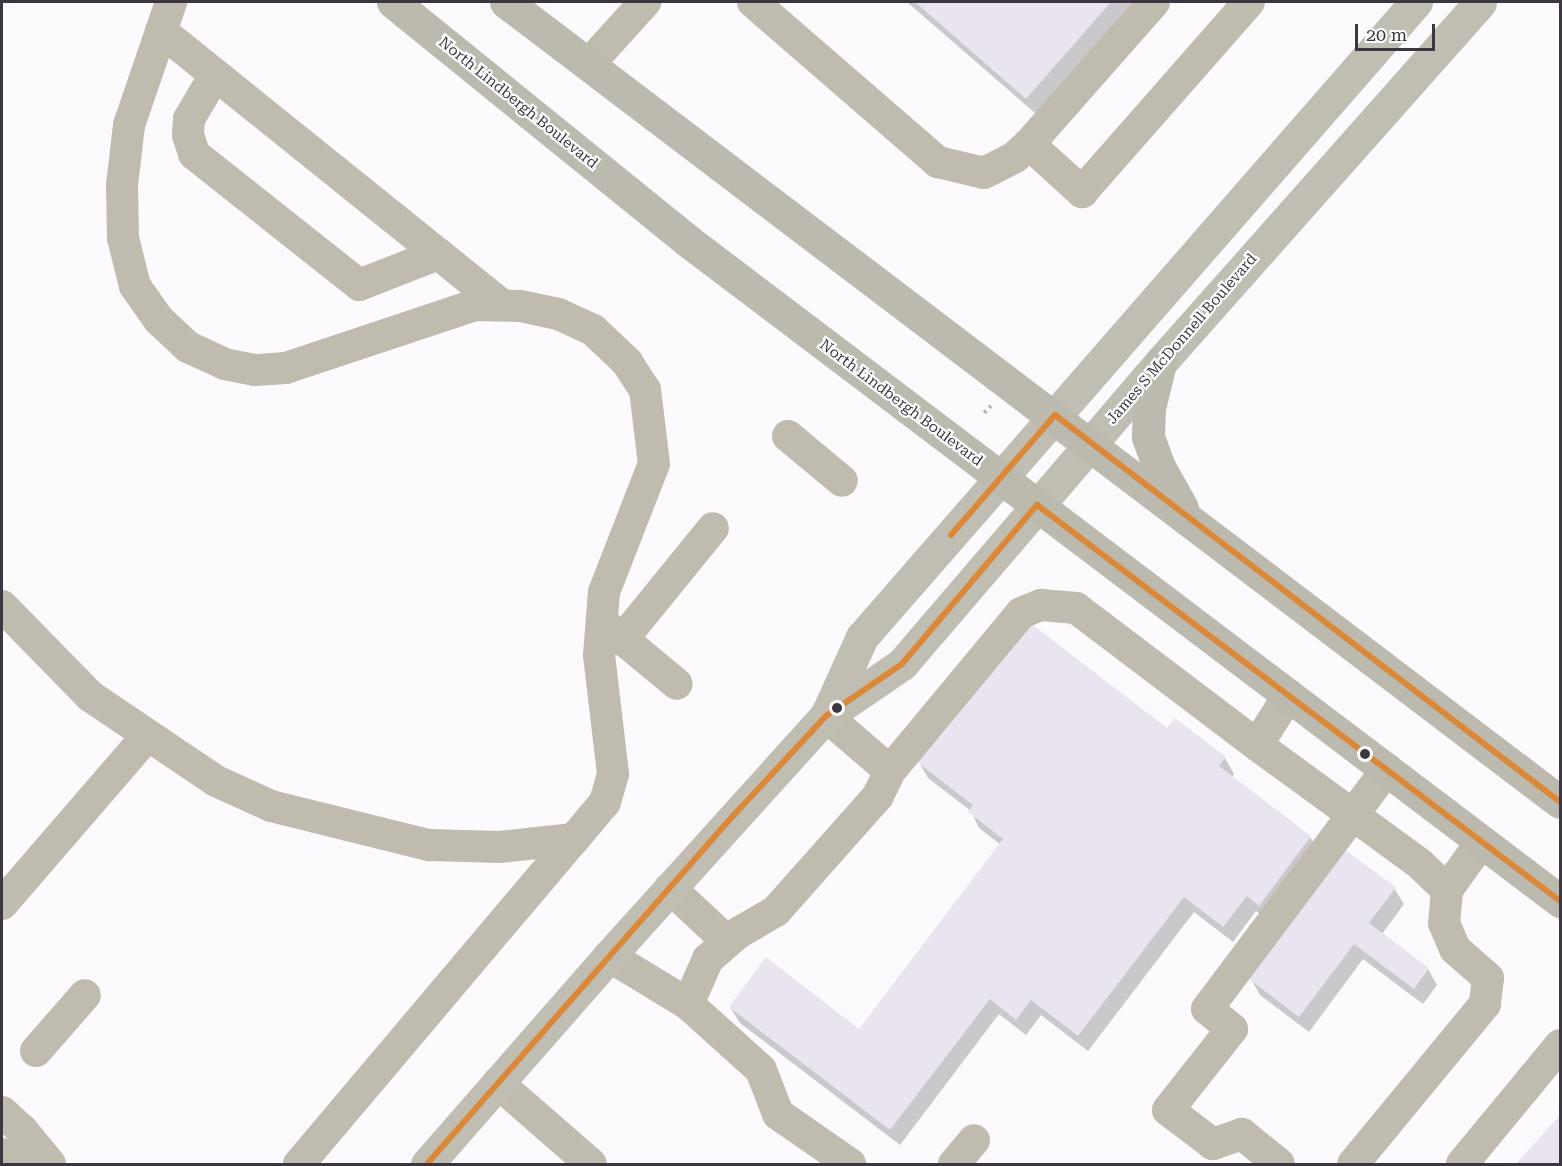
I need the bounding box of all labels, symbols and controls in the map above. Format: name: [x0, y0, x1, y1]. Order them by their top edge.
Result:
scale bar: [1358, 12, 1438, 50]
text: 20 m: [1366, 24, 1407, 45]
street label: North Lindbergh Boulevard: [435, 33, 601, 173]
street label: James S McDonnell Boulevard: [1103, 250, 1261, 428]
street label: North Lindbergh Boulevard: [816, 336, 986, 470]
unlabelled marker: [831, 702, 843, 714]
unlabelled marker: [1359, 748, 1371, 760]

